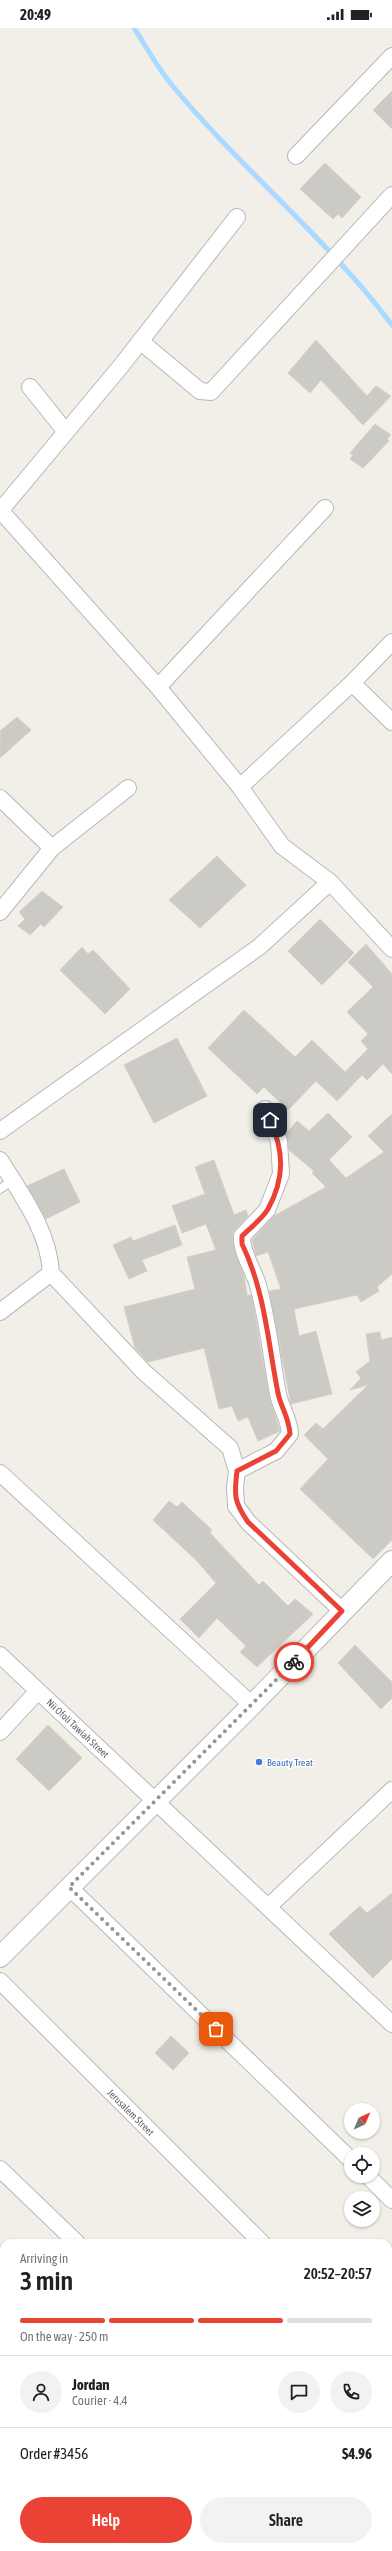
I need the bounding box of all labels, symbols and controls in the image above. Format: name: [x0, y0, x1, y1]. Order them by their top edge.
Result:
text: 20:49: [20, 6, 51, 23]
pin: [253, 1103, 287, 1137]
icon: home: [259, 1109, 281, 1131]
courier: [274, 1642, 314, 1682]
icon: bike: [283, 1651, 305, 1673]
street label: Nii Ofoli Tawiah Street: [44, 1697, 111, 1760]
marker: Beauty Treat: [254, 1757, 264, 1767]
place label: Beauty Treat: [267, 1757, 313, 1768]
pin: [199, 2012, 233, 2046]
icon: bag: [205, 2018, 227, 2040]
street label: Jerusalem Street: [105, 2087, 156, 2138]
north arrow: [344, 2103, 380, 2139]
map controls: [344, 2103, 380, 2227]
button: locate: [344, 2147, 380, 2183]
button: layers: [344, 2191, 380, 2227]
text: Arriving in: [20, 2251, 68, 2266]
text: 20:52–20:57: [304, 2265, 372, 2282]
text: 3 min: [20, 2266, 73, 2296]
text: On the way · 250 m: [20, 2329, 108, 2344]
button: person: [20, 2371, 62, 2413]
button: chat: [278, 2371, 320, 2413]
button: phone: [330, 2371, 372, 2413]
text: Jordan: [72, 2376, 110, 2393]
text: Courier · 4.4: [72, 2393, 128, 2408]
text: Order #3456: [20, 2445, 88, 2462]
text: $4.96: [342, 2445, 372, 2462]
button: Help: [20, 2497, 192, 2543]
button: Share: [200, 2497, 372, 2543]

